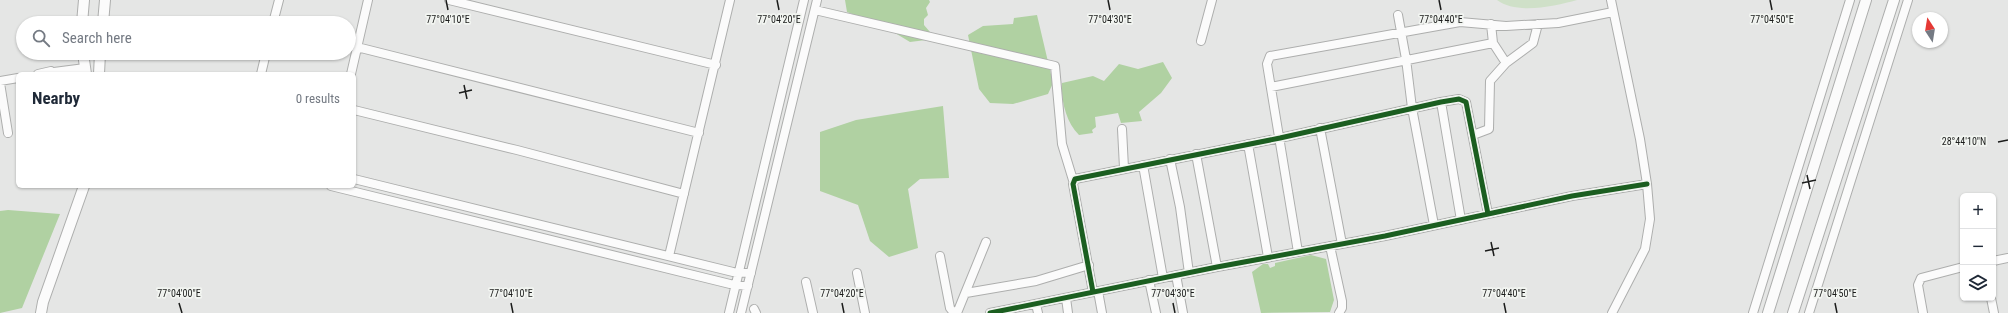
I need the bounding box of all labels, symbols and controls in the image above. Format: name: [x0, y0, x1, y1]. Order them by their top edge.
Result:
north arrow: [1912, 12, 1948, 48]
text: 77°04'10"E: [426, 14, 470, 25]
text: 77°04'20"E: [757, 14, 801, 25]
text: 77°04'30"E: [1088, 14, 1132, 25]
text: 77°04'40"E: [1419, 14, 1463, 25]
text: 77°04'50"E: [1750, 14, 1794, 25]
search box: [16, 16, 356, 60]
icon: search: [30, 27, 52, 49]
text: Search here: [62, 29, 132, 47]
text: Nearby: [32, 88, 80, 108]
text: 0 results: [296, 91, 340, 106]
text: 28°44'10"N: [1942, 136, 1986, 147]
map controls: [1960, 193, 1996, 301]
button: +: [1960, 193, 1996, 229]
button: −: [1960, 229, 1996, 265]
button: layers: [1960, 265, 1996, 301]
text: 77°04'00"E: [157, 288, 201, 299]
text: 77°04'10"E: [489, 288, 533, 299]
text: 77°04'20"E: [820, 288, 864, 299]
text: 77°04'30"E: [1151, 288, 1195, 299]
text: 77°04'40"E: [1482, 288, 1526, 299]
text: 77°04'50"E: [1813, 288, 1857, 299]

